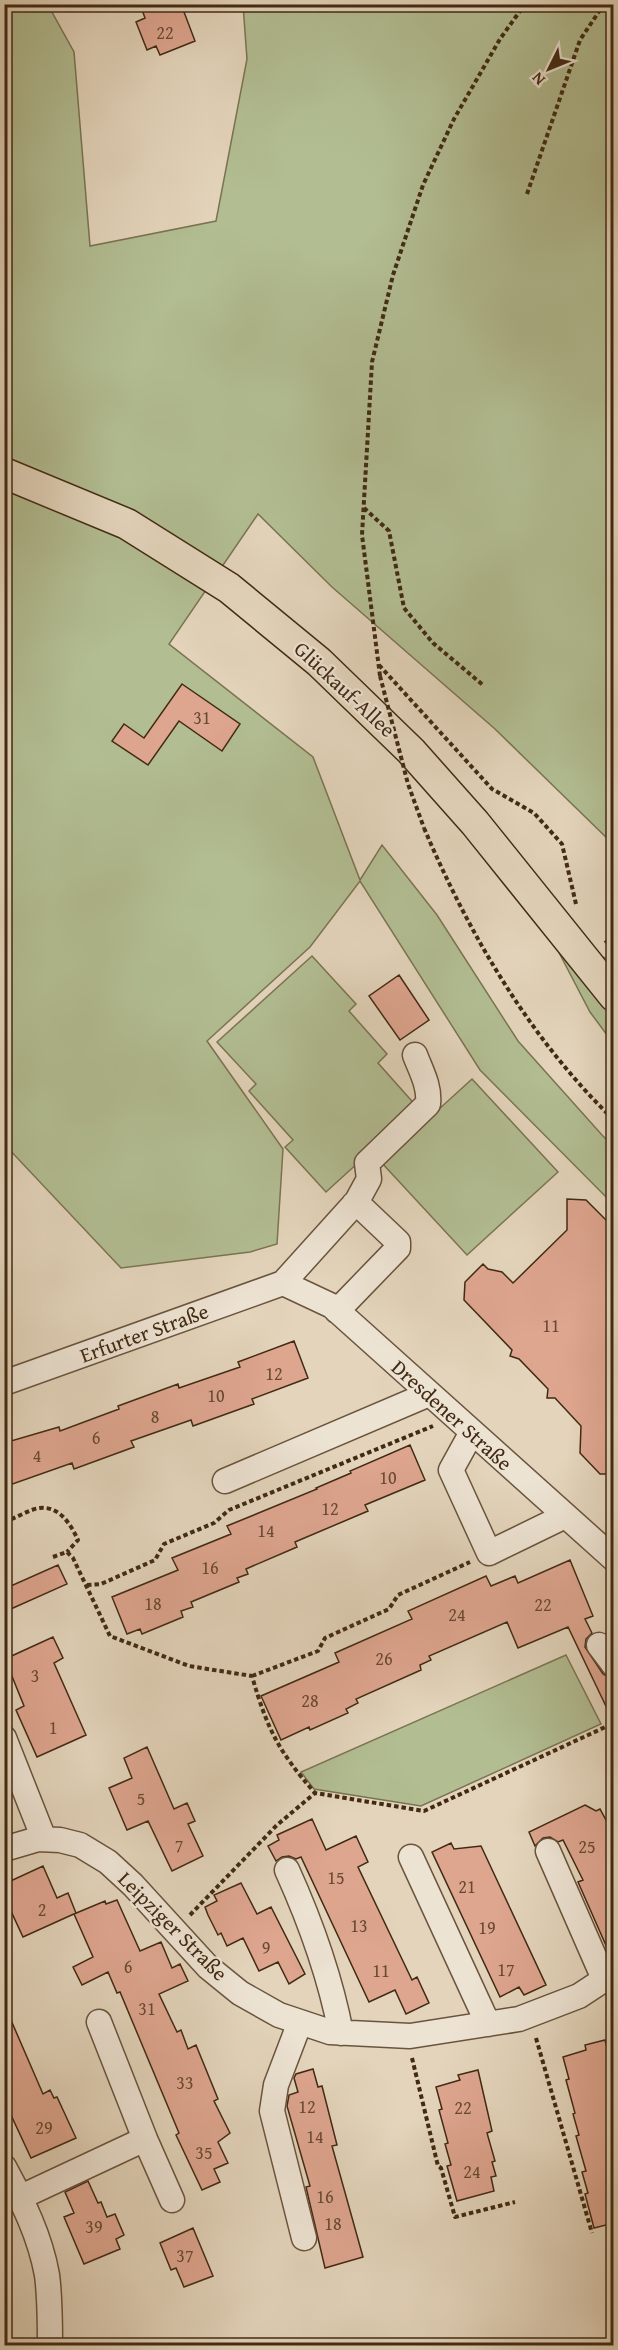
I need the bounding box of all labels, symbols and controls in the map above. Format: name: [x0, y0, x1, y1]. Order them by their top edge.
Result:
house number: 22: [156, 19, 174, 46]
north arrow: [519, 39, 579, 99]
text: N: [525, 67, 550, 91]
street label: Glückauf-Allee: [287, 634, 403, 744]
house number: 31: [193, 704, 211, 731]
street label: Erfurter Straße: [75, 1295, 213, 1371]
house number: 11: [542, 1312, 560, 1339]
street label: Dresdener Straße: [385, 1352, 520, 1478]
house number: 12: [265, 1360, 283, 1387]
house number: 10: [207, 1382, 225, 1409]
house number: 8: [151, 1403, 159, 1430]
house number: 6: [92, 1424, 100, 1451]
house number: 4: [33, 1442, 41, 1469]
house number: 10: [379, 1464, 397, 1491]
house number: 12: [321, 1495, 339, 1522]
house number: 14: [257, 1517, 275, 1544]
house number: 16: [201, 1554, 219, 1581]
house number: 18: [144, 1590, 162, 1617]
house number: 22: [534, 1591, 552, 1618]
house number: 24: [448, 1601, 466, 1628]
house number: 26: [375, 1645, 393, 1672]
house number: 3: [31, 1662, 39, 1689]
house number: 28: [301, 1687, 319, 1714]
house number: 1: [49, 1714, 57, 1741]
house number: 5: [137, 1785, 145, 1812]
house number: 7: [175, 1832, 183, 1859]
house number: 25: [578, 1833, 596, 1860]
street label: Leipziger Straße: [111, 1864, 235, 1988]
house number: 15: [327, 1864, 345, 1891]
house number: 21: [458, 1873, 476, 1900]
house number: 2: [38, 1896, 46, 1923]
house number: 13: [350, 1912, 368, 1939]
house number: 19: [478, 1914, 496, 1941]
house number: 9: [262, 1934, 270, 1961]
house number: 6: [124, 1953, 132, 1980]
house number: 17: [497, 1956, 515, 1983]
house number: 11: [372, 1957, 390, 1984]
house number: 31: [138, 1995, 156, 2022]
house number: 33: [176, 2069, 194, 2096]
house number: 12: [298, 2093, 316, 2120]
house number: 22: [454, 2094, 472, 2121]
house number: 29: [35, 2114, 53, 2141]
house number: 14: [306, 2123, 324, 2150]
house number: 35: [195, 2139, 213, 2166]
house number: 24: [463, 2158, 481, 2185]
house number: 16: [316, 2183, 334, 2210]
house number: 18: [324, 2210, 342, 2237]
house number: 39: [85, 2213, 103, 2240]
house number: 37: [176, 2242, 194, 2269]

